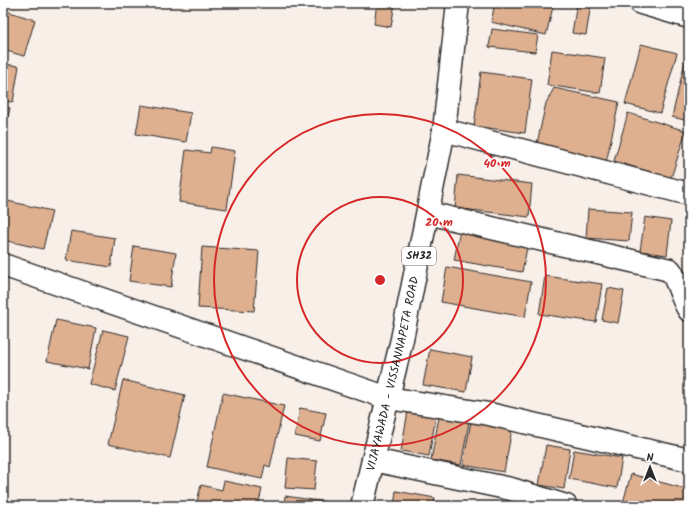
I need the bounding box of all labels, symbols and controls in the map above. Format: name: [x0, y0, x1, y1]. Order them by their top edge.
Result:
text: 40 m: [483, 154, 511, 173]
text: 20 m: [425, 213, 453, 232]
road number: SH32: [402, 247, 436, 265]
centre of rings: [373, 273, 387, 287]
street label: VIJAYAWADA - VISSANNAPETA ROAD: [361, 274, 424, 473]
north arrow: [630, 447, 670, 487]
text: N: [647, 449, 654, 467]

